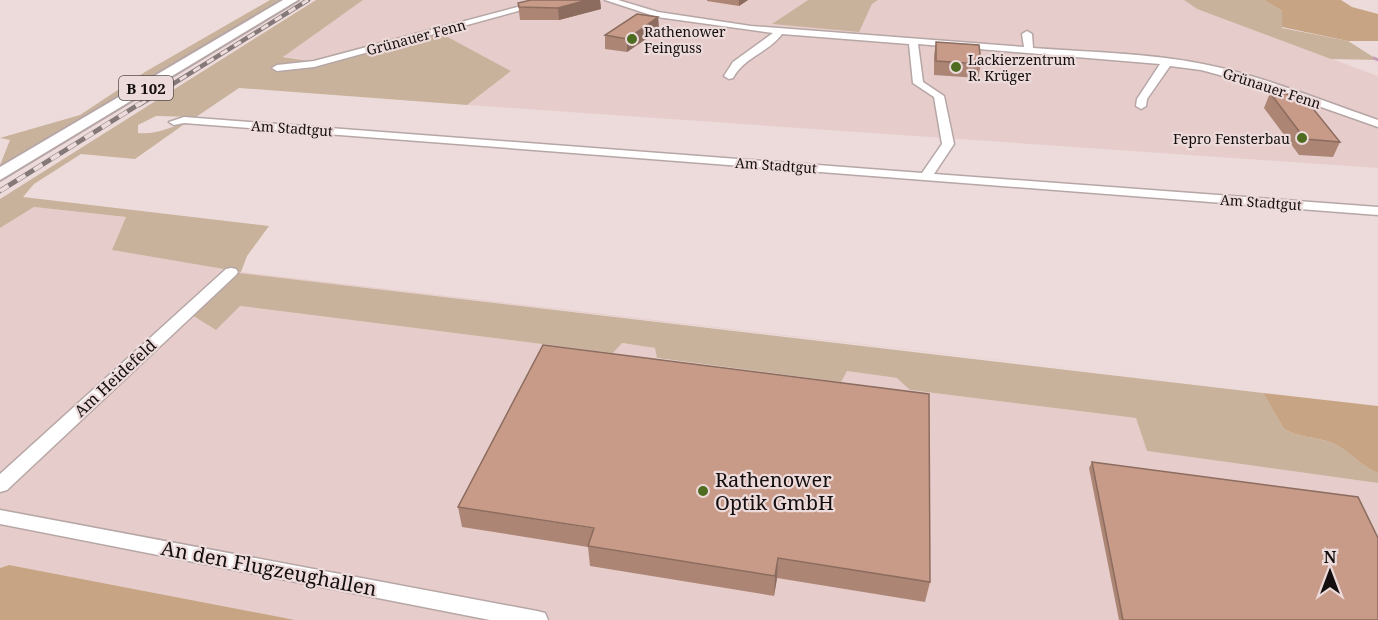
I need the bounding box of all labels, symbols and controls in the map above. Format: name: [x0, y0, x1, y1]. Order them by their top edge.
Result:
street label: Grünauer Fenn: [364, 15, 468, 59]
place label: Rathenower Feinguss: [644, 22, 726, 57]
marker: Rathenower Feinguss: [625, 32, 639, 46]
place label: Lackierzentrum R. Krüger: [968, 50, 1076, 85]
marker: Lackierzentrum R. Krüger: [949, 60, 963, 74]
street label: Grünauer Fenn: [1220, 63, 1324, 113]
road number: B 102: [119, 76, 173, 100]
street label: Am Stadtgut: [250, 116, 334, 140]
place label: Fepro Fensterbau: [1173, 129, 1290, 148]
marker: Fepro Fensterbau: [1295, 131, 1309, 145]
street label: Am Stadtgut: [734, 153, 818, 177]
street label: Am Stadtgut: [1219, 190, 1303, 214]
street label: Am Heidefeld: [69, 334, 161, 422]
place label: Rathenower Optik GmbH: [715, 466, 834, 516]
marker: Rathenower Optik GmbH: [696, 484, 710, 498]
street label: An den Flugzeughallen: [159, 534, 379, 602]
north arrow: [1300, 542, 1360, 602]
text: N: [1324, 546, 1337, 568]

